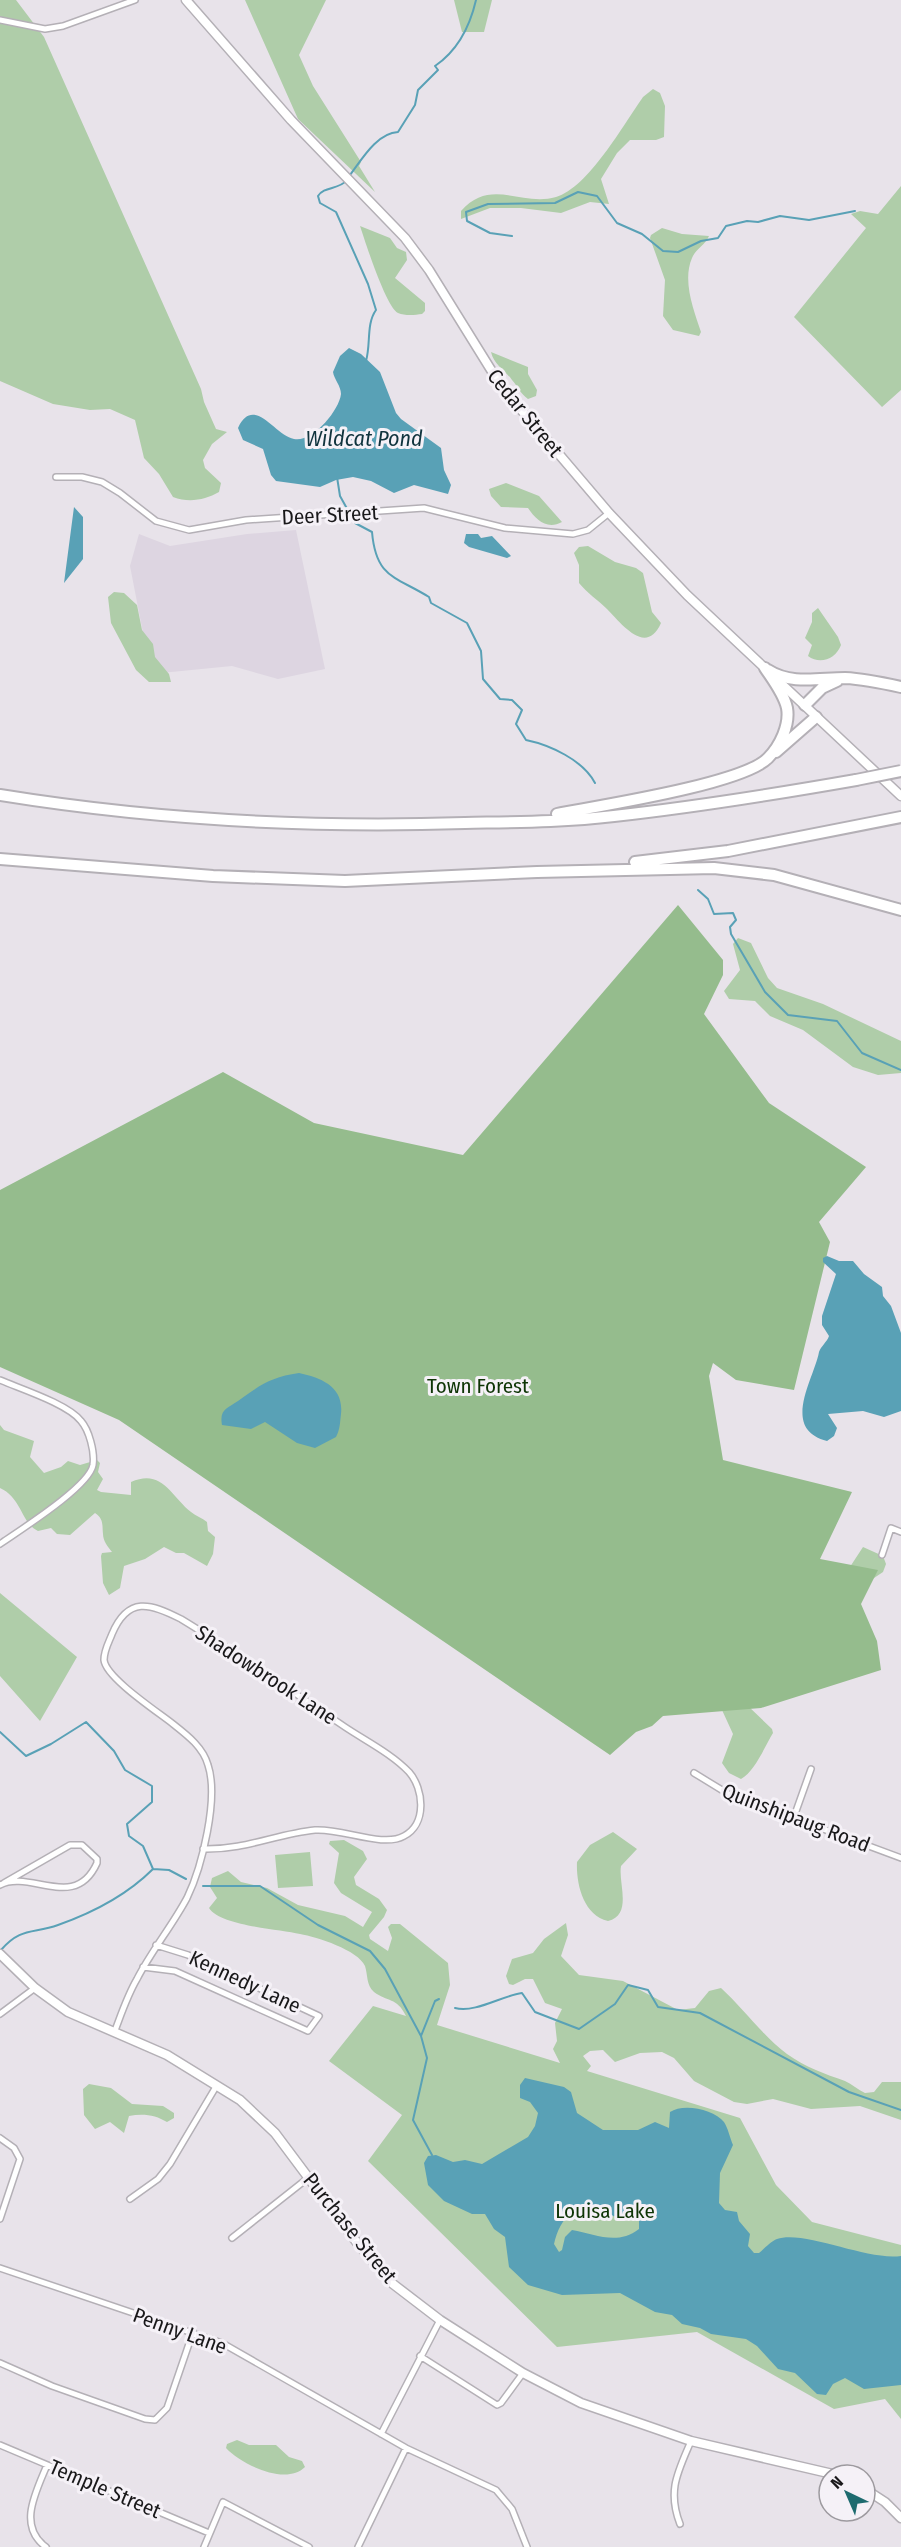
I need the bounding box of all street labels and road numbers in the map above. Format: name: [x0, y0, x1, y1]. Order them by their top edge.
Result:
street label: Cedar Street: [482, 364, 569, 462]
street label: Deer Street: [281, 499, 379, 531]
street label: Shadowbrook Lane: [190, 1620, 342, 1730]
street label: Quinshipaug Road: [718, 1778, 874, 1858]
street label: Kennedy Lane: [185, 1945, 305, 2019]
street label: Purchase Street: [298, 2168, 402, 2288]
street label: Penny Lane: [130, 2302, 230, 2360]
street label: Temple Street: [45, 2454, 165, 2524]

